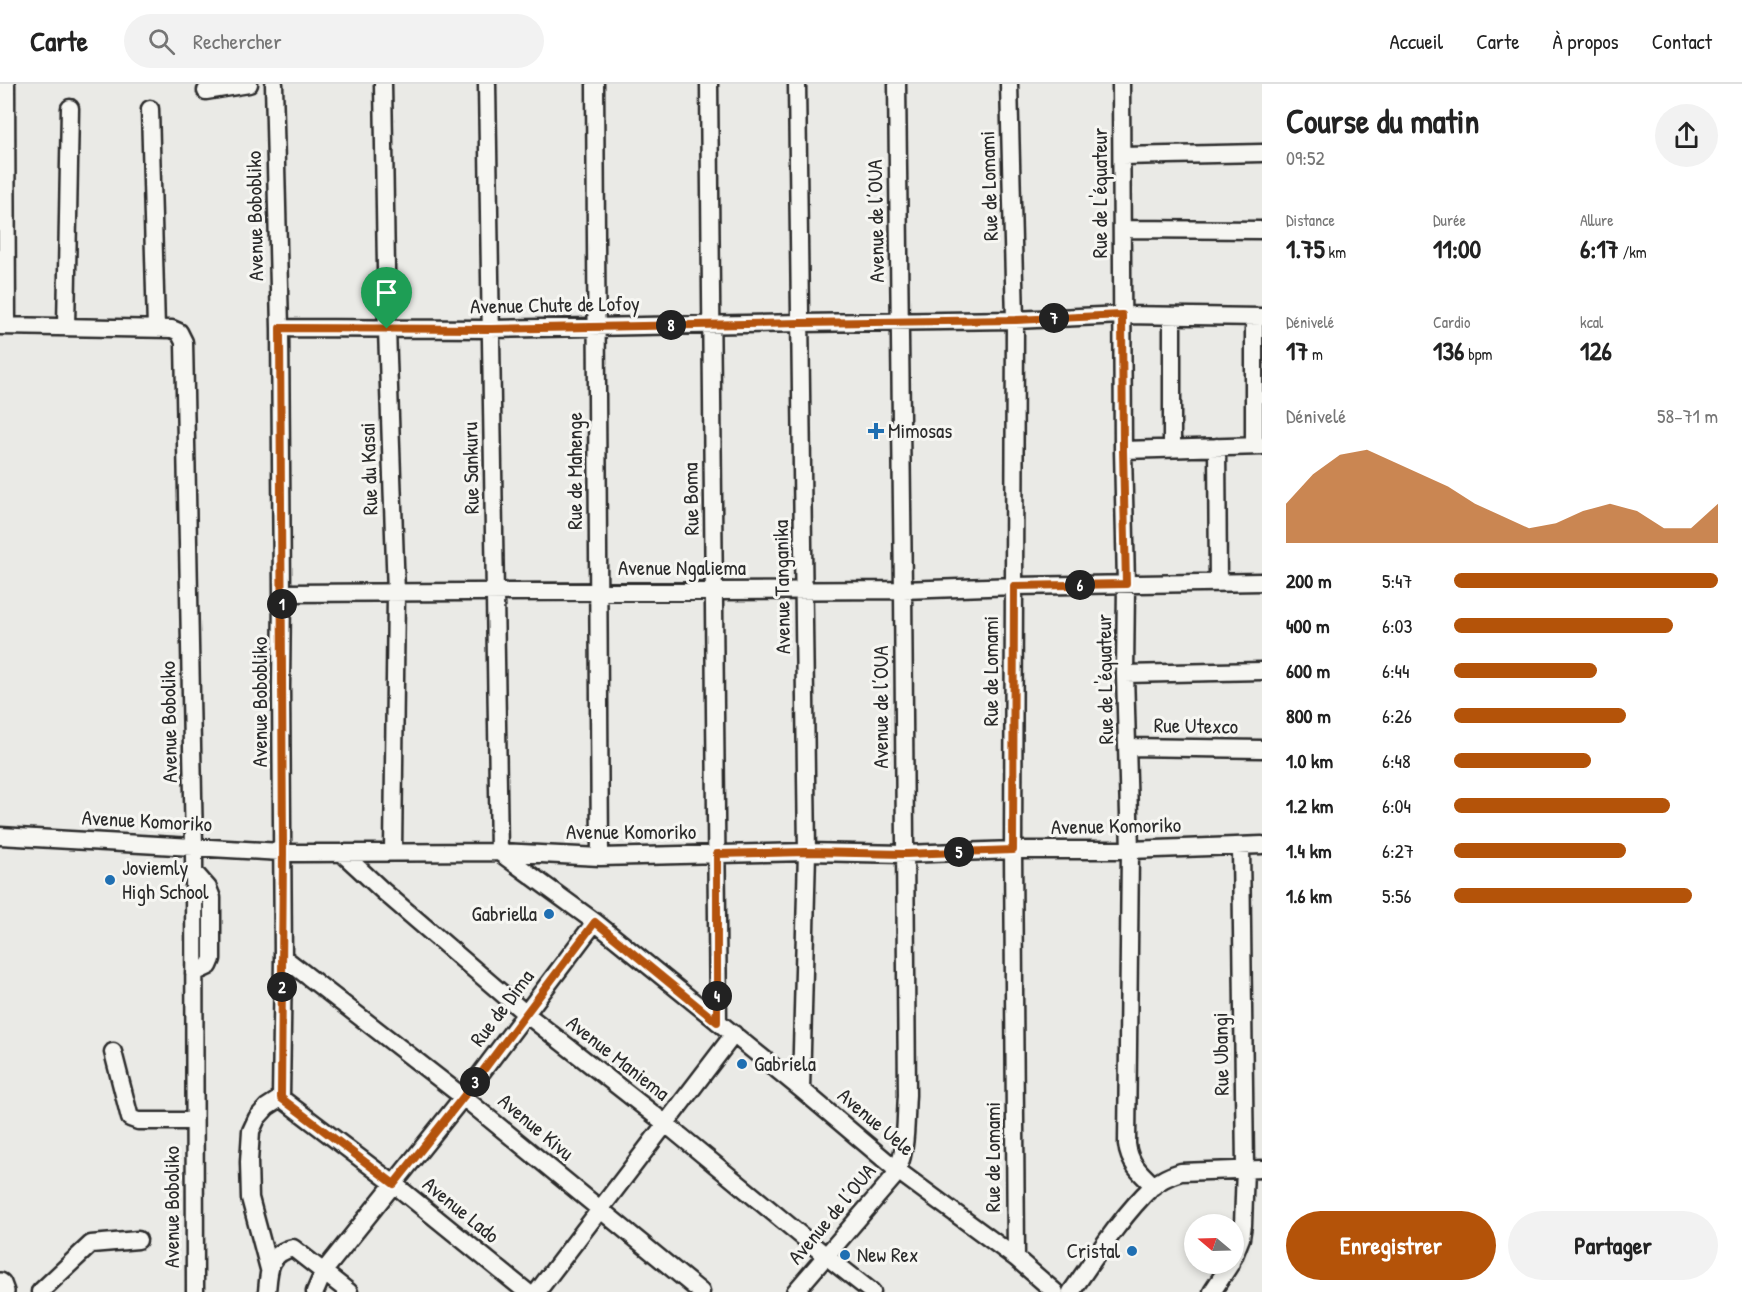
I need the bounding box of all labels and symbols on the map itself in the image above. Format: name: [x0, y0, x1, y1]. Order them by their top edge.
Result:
street label: Rue de L'équateur: [1085, 128, 1114, 258]
street label: Rue de Lomami: [972, 130, 1005, 242]
street label: Avenue Bobobliko: [239, 151, 270, 281]
street label: Avenue de l’OUA: [860, 159, 891, 283]
pin: [361, 267, 412, 329]
street label: Avenue Chute de Lofoy: [470, 289, 640, 320]
pin: 7: [1039, 303, 1069, 333]
pin: 8: [656, 310, 686, 340]
street label: Rue de Mahenge: [560, 412, 589, 530]
place label: Mimosas: [888, 416, 952, 445]
street label: Rue Sankuru: [455, 421, 486, 514]
street label: Rue du Kasai: [352, 422, 385, 516]
marker: Mimosas: [869, 424, 883, 438]
street label: Rue Boma: [675, 462, 706, 536]
street label: Avenue Tanganika: [766, 520, 797, 654]
street label: Avenue Ngaliema: [618, 553, 746, 582]
pin: 6: [1065, 570, 1095, 600]
pin: 1: [267, 589, 297, 619]
street label: Rue de L'équateur: [1089, 613, 1120, 745]
street label: Rue de Lomami: [976, 616, 1005, 726]
street label: Avenue Bobobliko: [245, 637, 274, 767]
street label: Avenue de l’OUA: [866, 645, 895, 769]
street label: Avenue Boboliko: [153, 661, 184, 783]
street label: Rue Utexco: [1154, 710, 1238, 741]
street label: Avenue Komoriko: [81, 803, 213, 838]
street label: Avenue Komoriko: [1051, 810, 1181, 841]
street label: Avenue Komoriko: [566, 817, 696, 846]
pin: 5: [944, 837, 974, 867]
place label: Joviemly High School: [122, 853, 209, 906]
marker: Joviemly High School: [103, 873, 117, 887]
place label: Gabriella: [472, 899, 537, 928]
marker: Gabriella: [542, 907, 556, 921]
street label: Rue de Dima: [463, 963, 540, 1052]
pin: 2: [267, 972, 297, 1002]
pin: 4: [702, 981, 732, 1011]
street label: Avenue Maniema: [561, 1008, 676, 1107]
street label: Rue Ubangi: [1205, 1012, 1236, 1096]
place label: Gabriela: [754, 1049, 816, 1078]
marker: Gabriela: [735, 1057, 749, 1071]
pin: 3: [460, 1067, 490, 1097]
street label: Avenue Uele: [832, 1081, 921, 1162]
street label: Avenue Kivu: [492, 1086, 581, 1167]
street label: Rue de Lomami: [978, 1102, 1007, 1212]
street label: Avenue Boboliko: [157, 1146, 186, 1268]
street label: Avenue de l’OUA: [781, 1157, 882, 1270]
street label: Avenue Lado: [417, 1170, 506, 1249]
north arrow: [1184, 1214, 1244, 1274]
place label: Cristal: [1067, 1236, 1120, 1265]
place label: New Rex: [857, 1240, 918, 1269]
marker: Cristal: [1125, 1244, 1139, 1258]
marker: New Rex: [838, 1248, 852, 1262]

